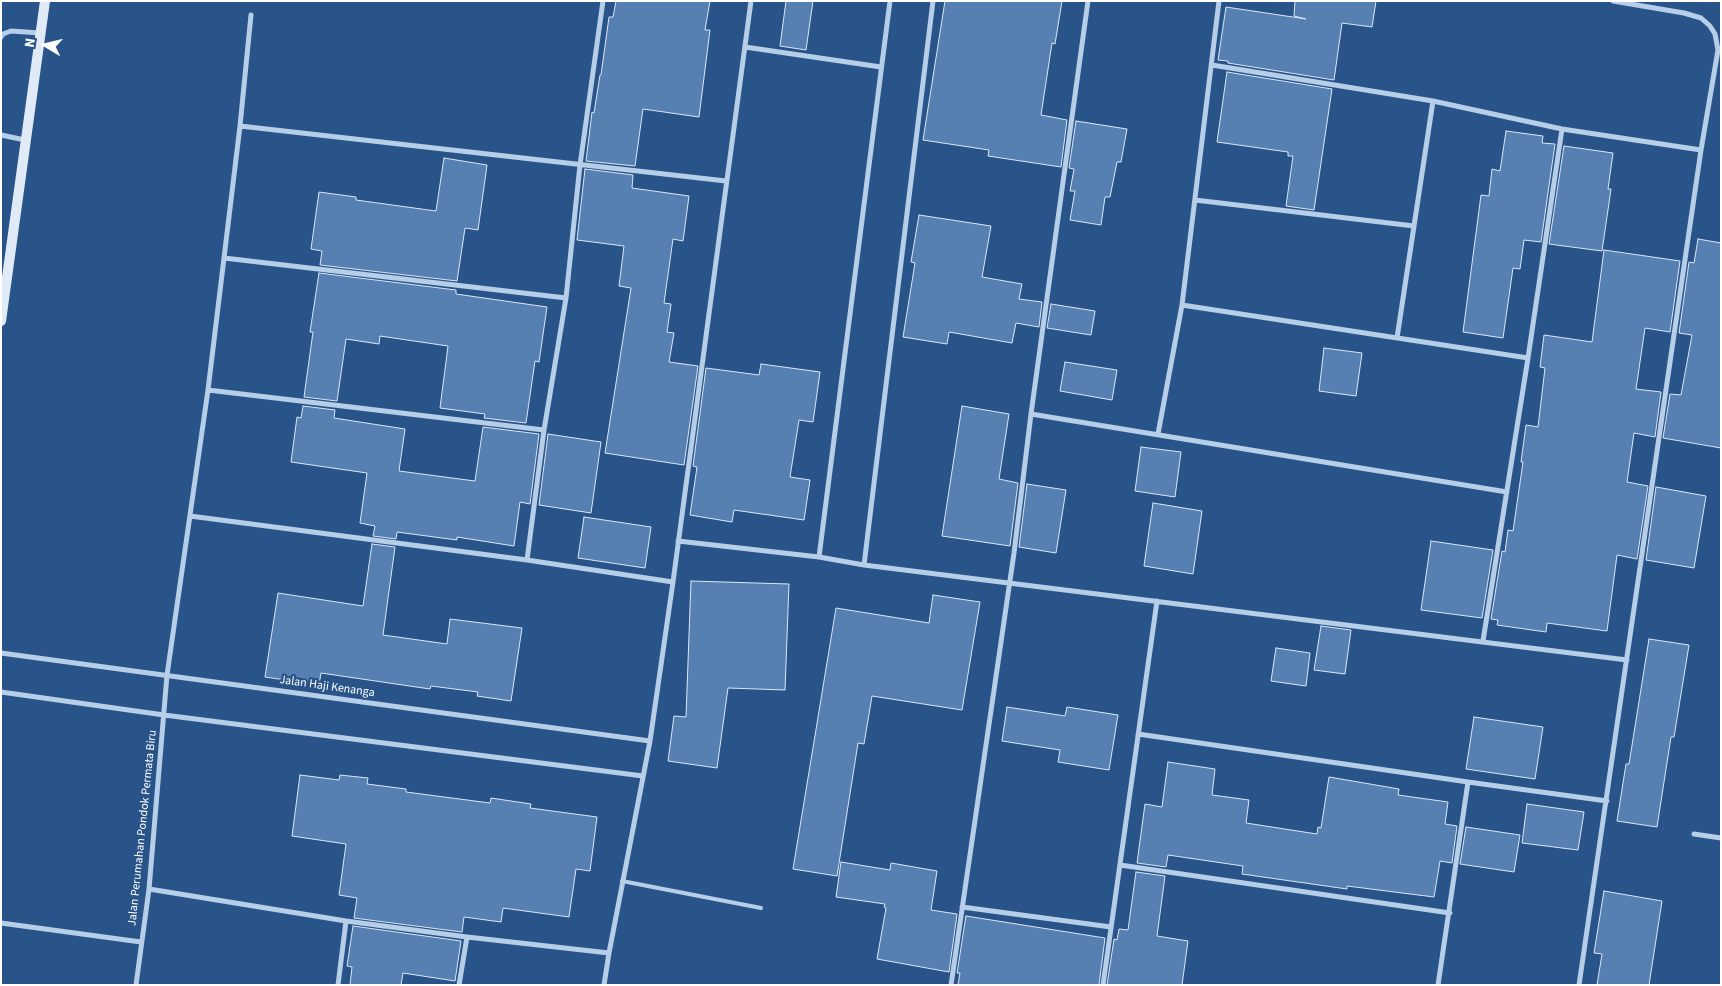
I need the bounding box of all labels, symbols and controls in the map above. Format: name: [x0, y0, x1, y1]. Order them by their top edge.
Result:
north arrow: [20, 20, 70, 70]
text: N: [20, 36, 41, 49]
street label: Jalan Haji Kenanga: [278, 673, 376, 701]
street label: Jalan Perumahan Pondok Permata Biru: [126, 729, 160, 927]

